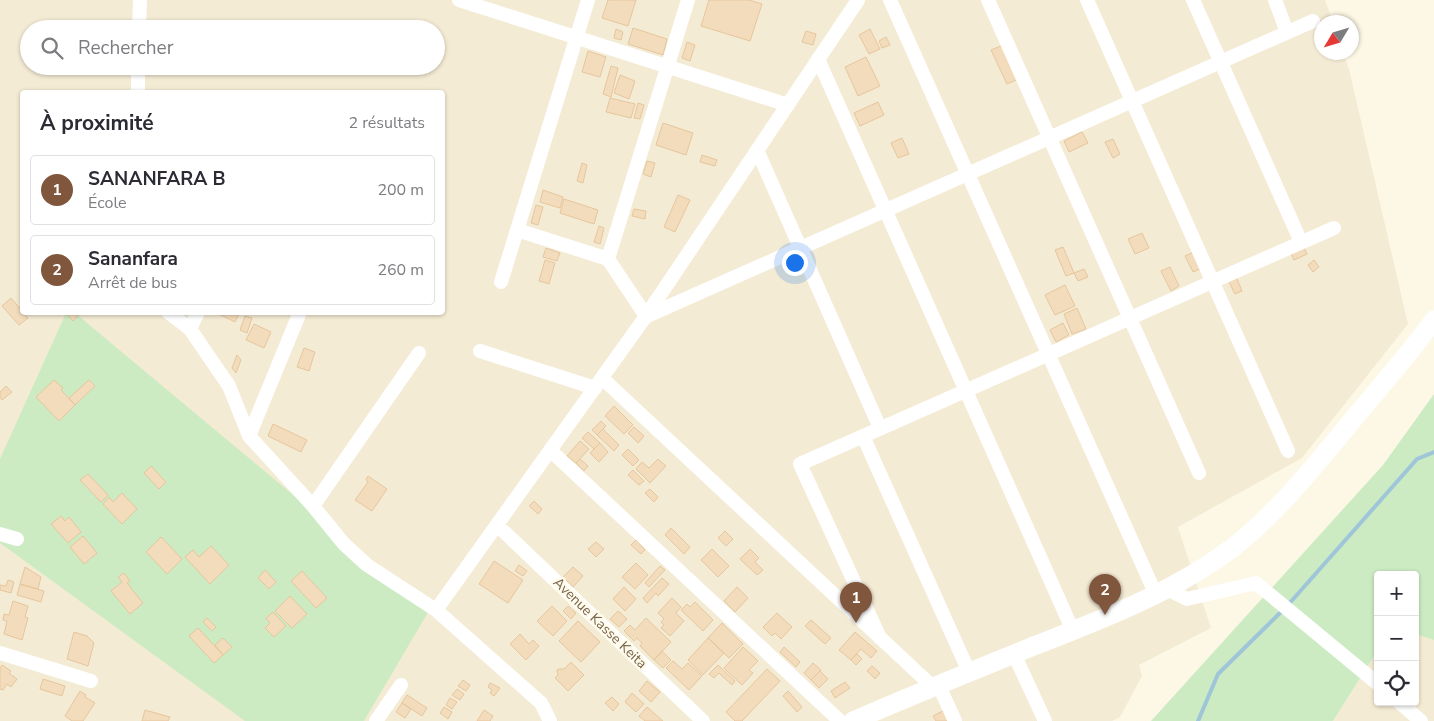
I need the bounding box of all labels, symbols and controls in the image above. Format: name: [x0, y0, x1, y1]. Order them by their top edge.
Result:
north arrow: [1314, 15, 1359, 60]
search box: [20, 20, 445, 75]
icon: search: [38, 34, 66, 62]
text: Rechercher: [78, 35, 173, 61]
text: À proximité: [40, 109, 154, 137]
text: 2 résultats: [349, 112, 425, 134]
text: SANANFARA B: [88, 166, 226, 192]
text: 1: [52, 179, 62, 201]
text: 200 m: [377, 179, 424, 201]
text: École: [88, 192, 127, 214]
text: Sananfara: [88, 246, 178, 272]
your location: [782, 250, 808, 276]
text: 2: [52, 259, 62, 281]
text: 260 m: [377, 259, 424, 281]
text: Arrêt de bus: [88, 272, 177, 294]
map controls: [1374, 571, 1419, 706]
button: +: [1374, 571, 1419, 616]
street label: Avenue Kasse Keita: [549, 573, 651, 673]
pin: 2: [1089, 574, 1121, 615]
pin: 1: [840, 582, 872, 623]
button: −: [1374, 616, 1419, 661]
button: locate: [1374, 661, 1419, 706]

